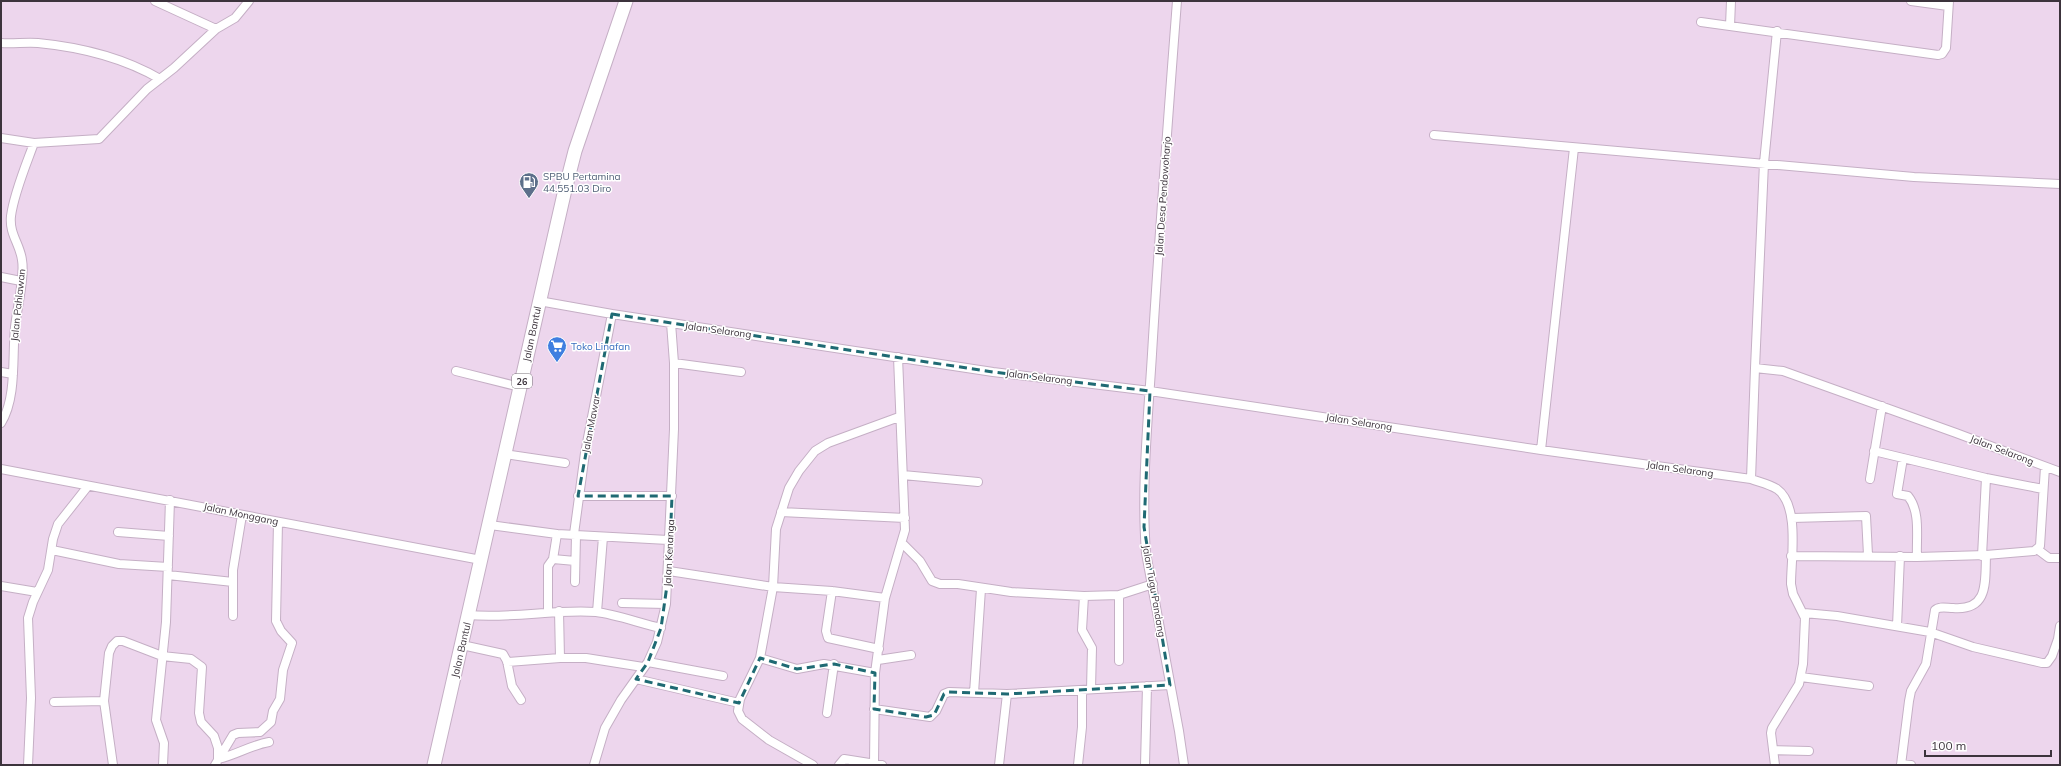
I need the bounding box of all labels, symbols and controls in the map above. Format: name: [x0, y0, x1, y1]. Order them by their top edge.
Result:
street label: Jalan Desa Pendowoharjo: [1152, 136, 1174, 256]
place label: SPBU Pertamina 44.551.03 Diro: [543, 170, 621, 195]
fuel station icon: SPBU Pertamina 44.551.03 Diro: [518, 171, 540, 199]
street label: Jalan Pahlawan: [8, 268, 28, 342]
street label: Jalan Bantul: [520, 305, 544, 363]
street label: Jalan Selarong: [684, 319, 752, 341]
supermarket icon: Toko Linafan: [546, 335, 568, 363]
place label: Toko Linafan: [571, 340, 630, 353]
street label: Jalan Selarong: [1005, 366, 1073, 388]
road number: 26: [512, 374, 532, 388]
street label: Jalan Mawar: [579, 393, 603, 454]
street label: Jalan Selarong: [1325, 410, 1393, 434]
street label: Jalan Selarong: [1968, 432, 2036, 468]
street label: Jalan Selarong: [1646, 458, 1714, 480]
street label: Jalan Monggang: [202, 500, 280, 528]
street label: Jalan Kenanga: [661, 519, 677, 587]
street label: Jalan Tugu Pandang: [1139, 544, 1169, 638]
street label: Jalan Bantul: [448, 621, 474, 679]
scale bar: [1925, 732, 2051, 758]
text: 100 m: [1931, 738, 1966, 753]

